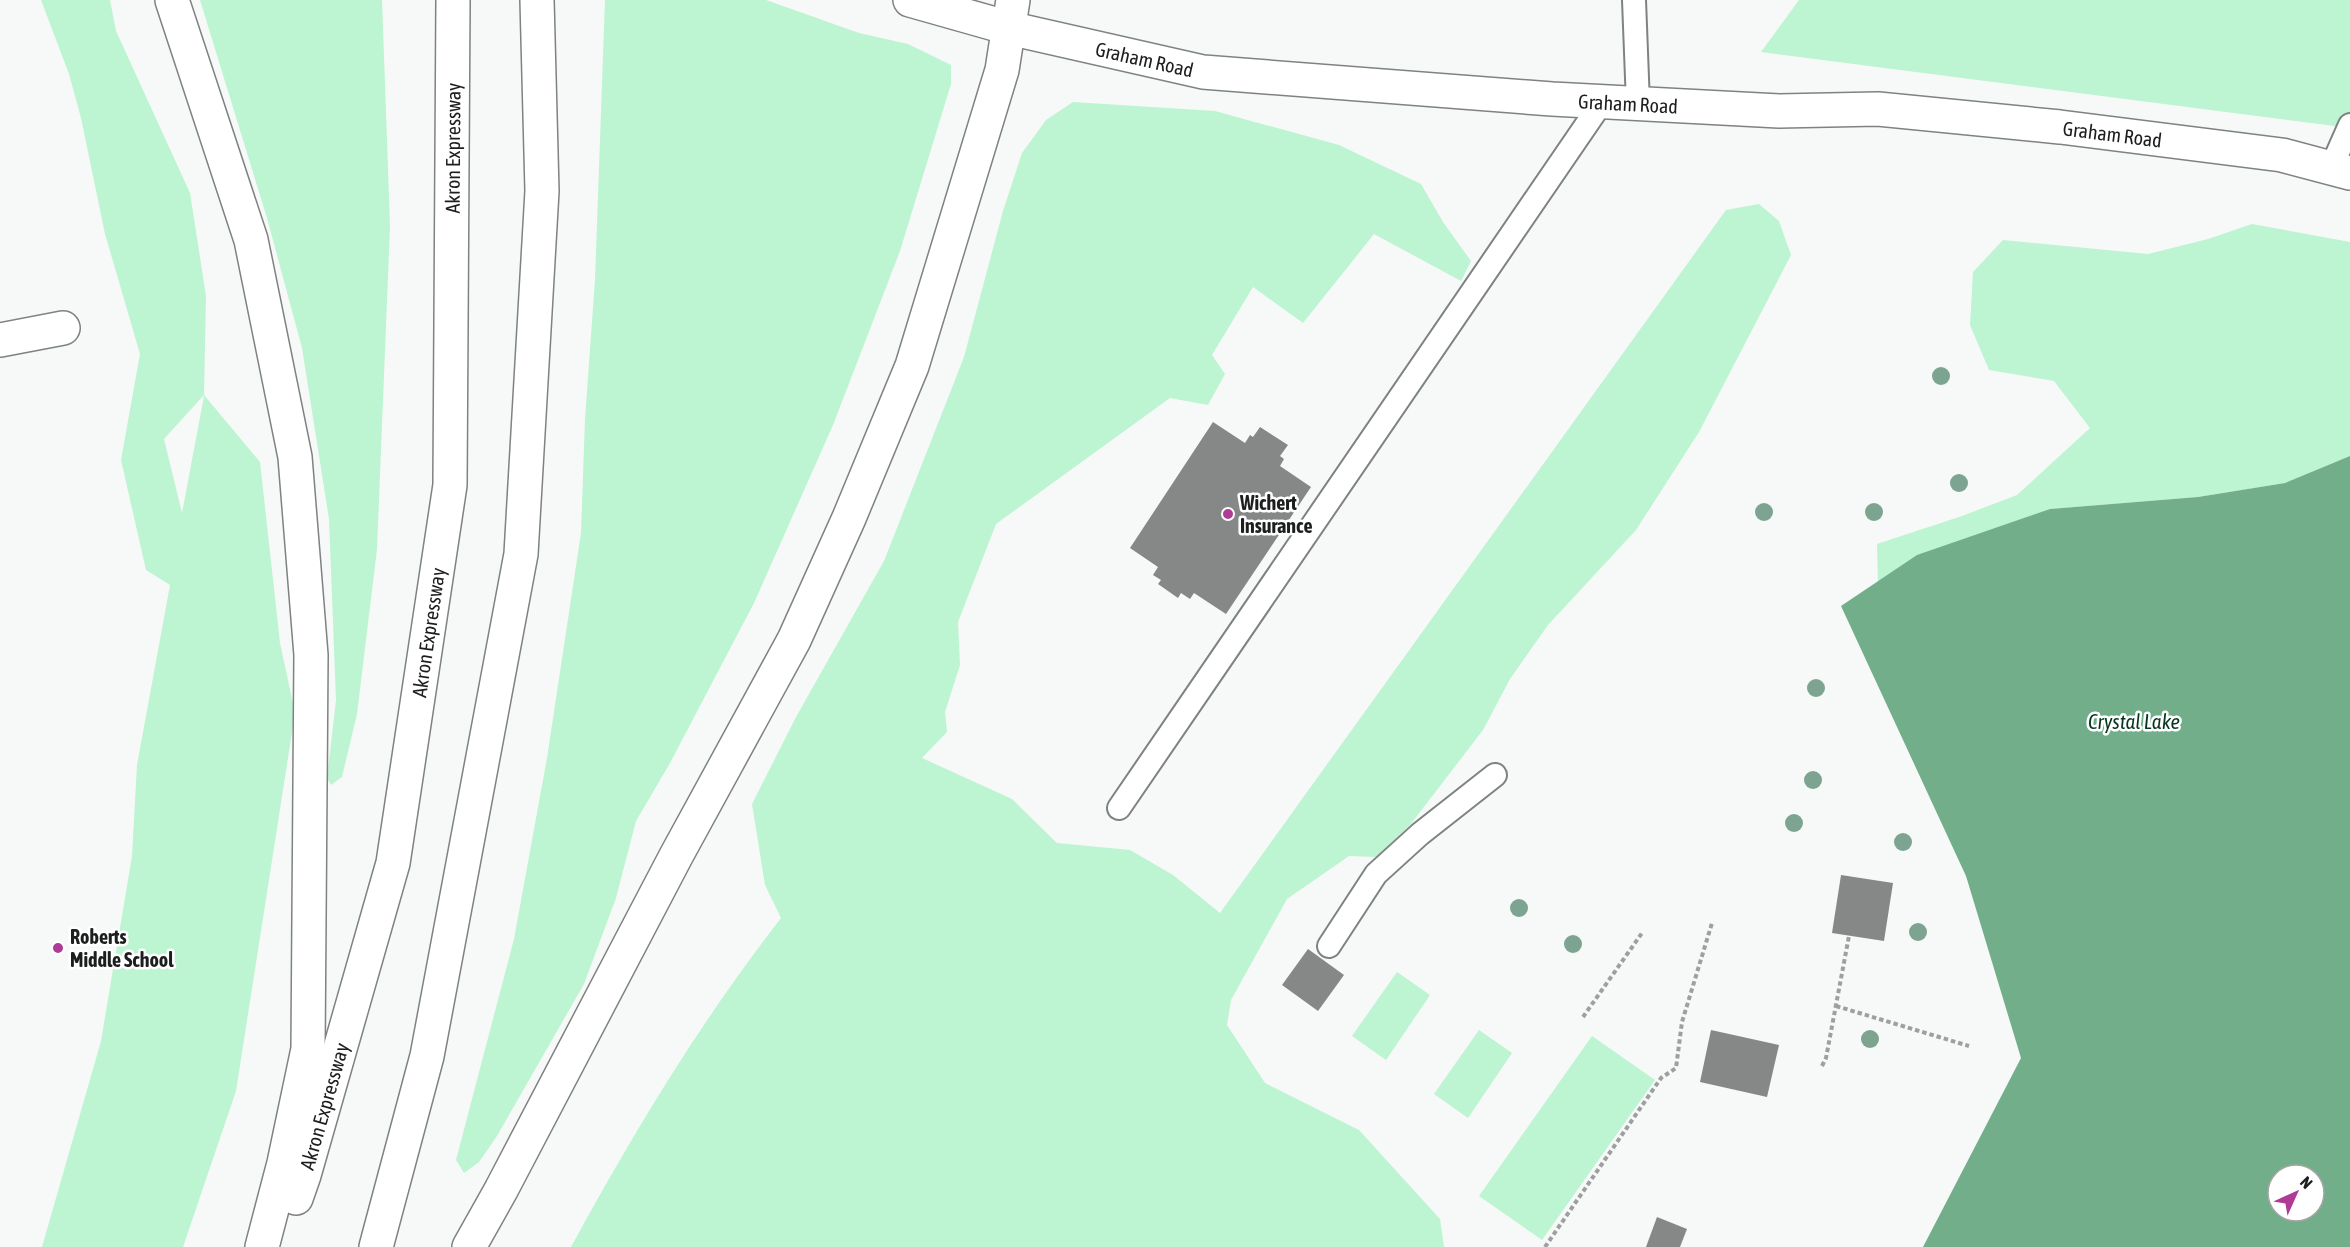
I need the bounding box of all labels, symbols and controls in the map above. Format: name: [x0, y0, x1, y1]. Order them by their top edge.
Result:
street label: Graham Road: [1093, 37, 1196, 81]
street label: Akron Expressway: [440, 83, 464, 214]
street label: Graham Road: [1578, 89, 1678, 117]
street label: Graham Road: [2062, 116, 2163, 151]
place label: Wichert Insurance: [1239, 491, 1313, 537]
marker: Wichert Insurance: [1221, 507, 1235, 521]
street label: Akron Expressway: [407, 566, 449, 699]
water label: Crystal Lake: [2088, 709, 2180, 733]
place label: Roberts Middle School: [70, 925, 174, 971]
marker: Roberts Middle School: [51, 941, 65, 955]
street label: Akron Expressway: [295, 1040, 353, 1172]
north arrow: [2266, 1163, 2326, 1223]
text: N: [2297, 1173, 2316, 1192]

